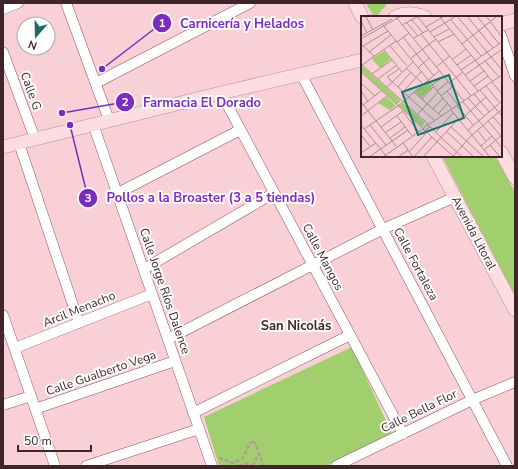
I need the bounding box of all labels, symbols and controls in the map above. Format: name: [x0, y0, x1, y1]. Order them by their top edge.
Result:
callout: Carnicería y Helados: [152, 11, 312, 36]
text: 1: [158, 15, 166, 31]
text: Carnicería y Helados: [180, 15, 304, 33]
north arrow: [16, 16, 56, 56]
inset map: [361, 16, 502, 157]
text: N: [26, 36, 39, 53]
street label: Calle G: [17, 70, 45, 112]
callout: Farmacia El Dorado: [115, 90, 269, 115]
text: 2: [121, 94, 129, 110]
text: Farmacia El Dorado: [143, 94, 261, 112]
callout: Pollos a la Broaster (3 a 5 tiendas): [78, 185, 323, 210]
text: Pollos a la Broaster (3 a 5 tiendas): [107, 189, 315, 207]
text: 3: [84, 190, 92, 206]
street label: Avenida Litoral: [448, 193, 500, 273]
street label: Calle Mangos: [299, 221, 347, 293]
street label: Calle Fortaleza: [390, 225, 442, 303]
street label: Calle Jorge Ríos Dalence: [136, 226, 194, 356]
street label: Arcil Menacho: [40, 287, 118, 331]
district label: San Nicolás: [261, 317, 331, 335]
street label: Calle Gualberto Vega: [44, 347, 158, 399]
street label: Calle Bella Flor: [378, 385, 460, 436]
scale bar: [18, 427, 91, 453]
text: 50 m: [24, 433, 52, 449]

